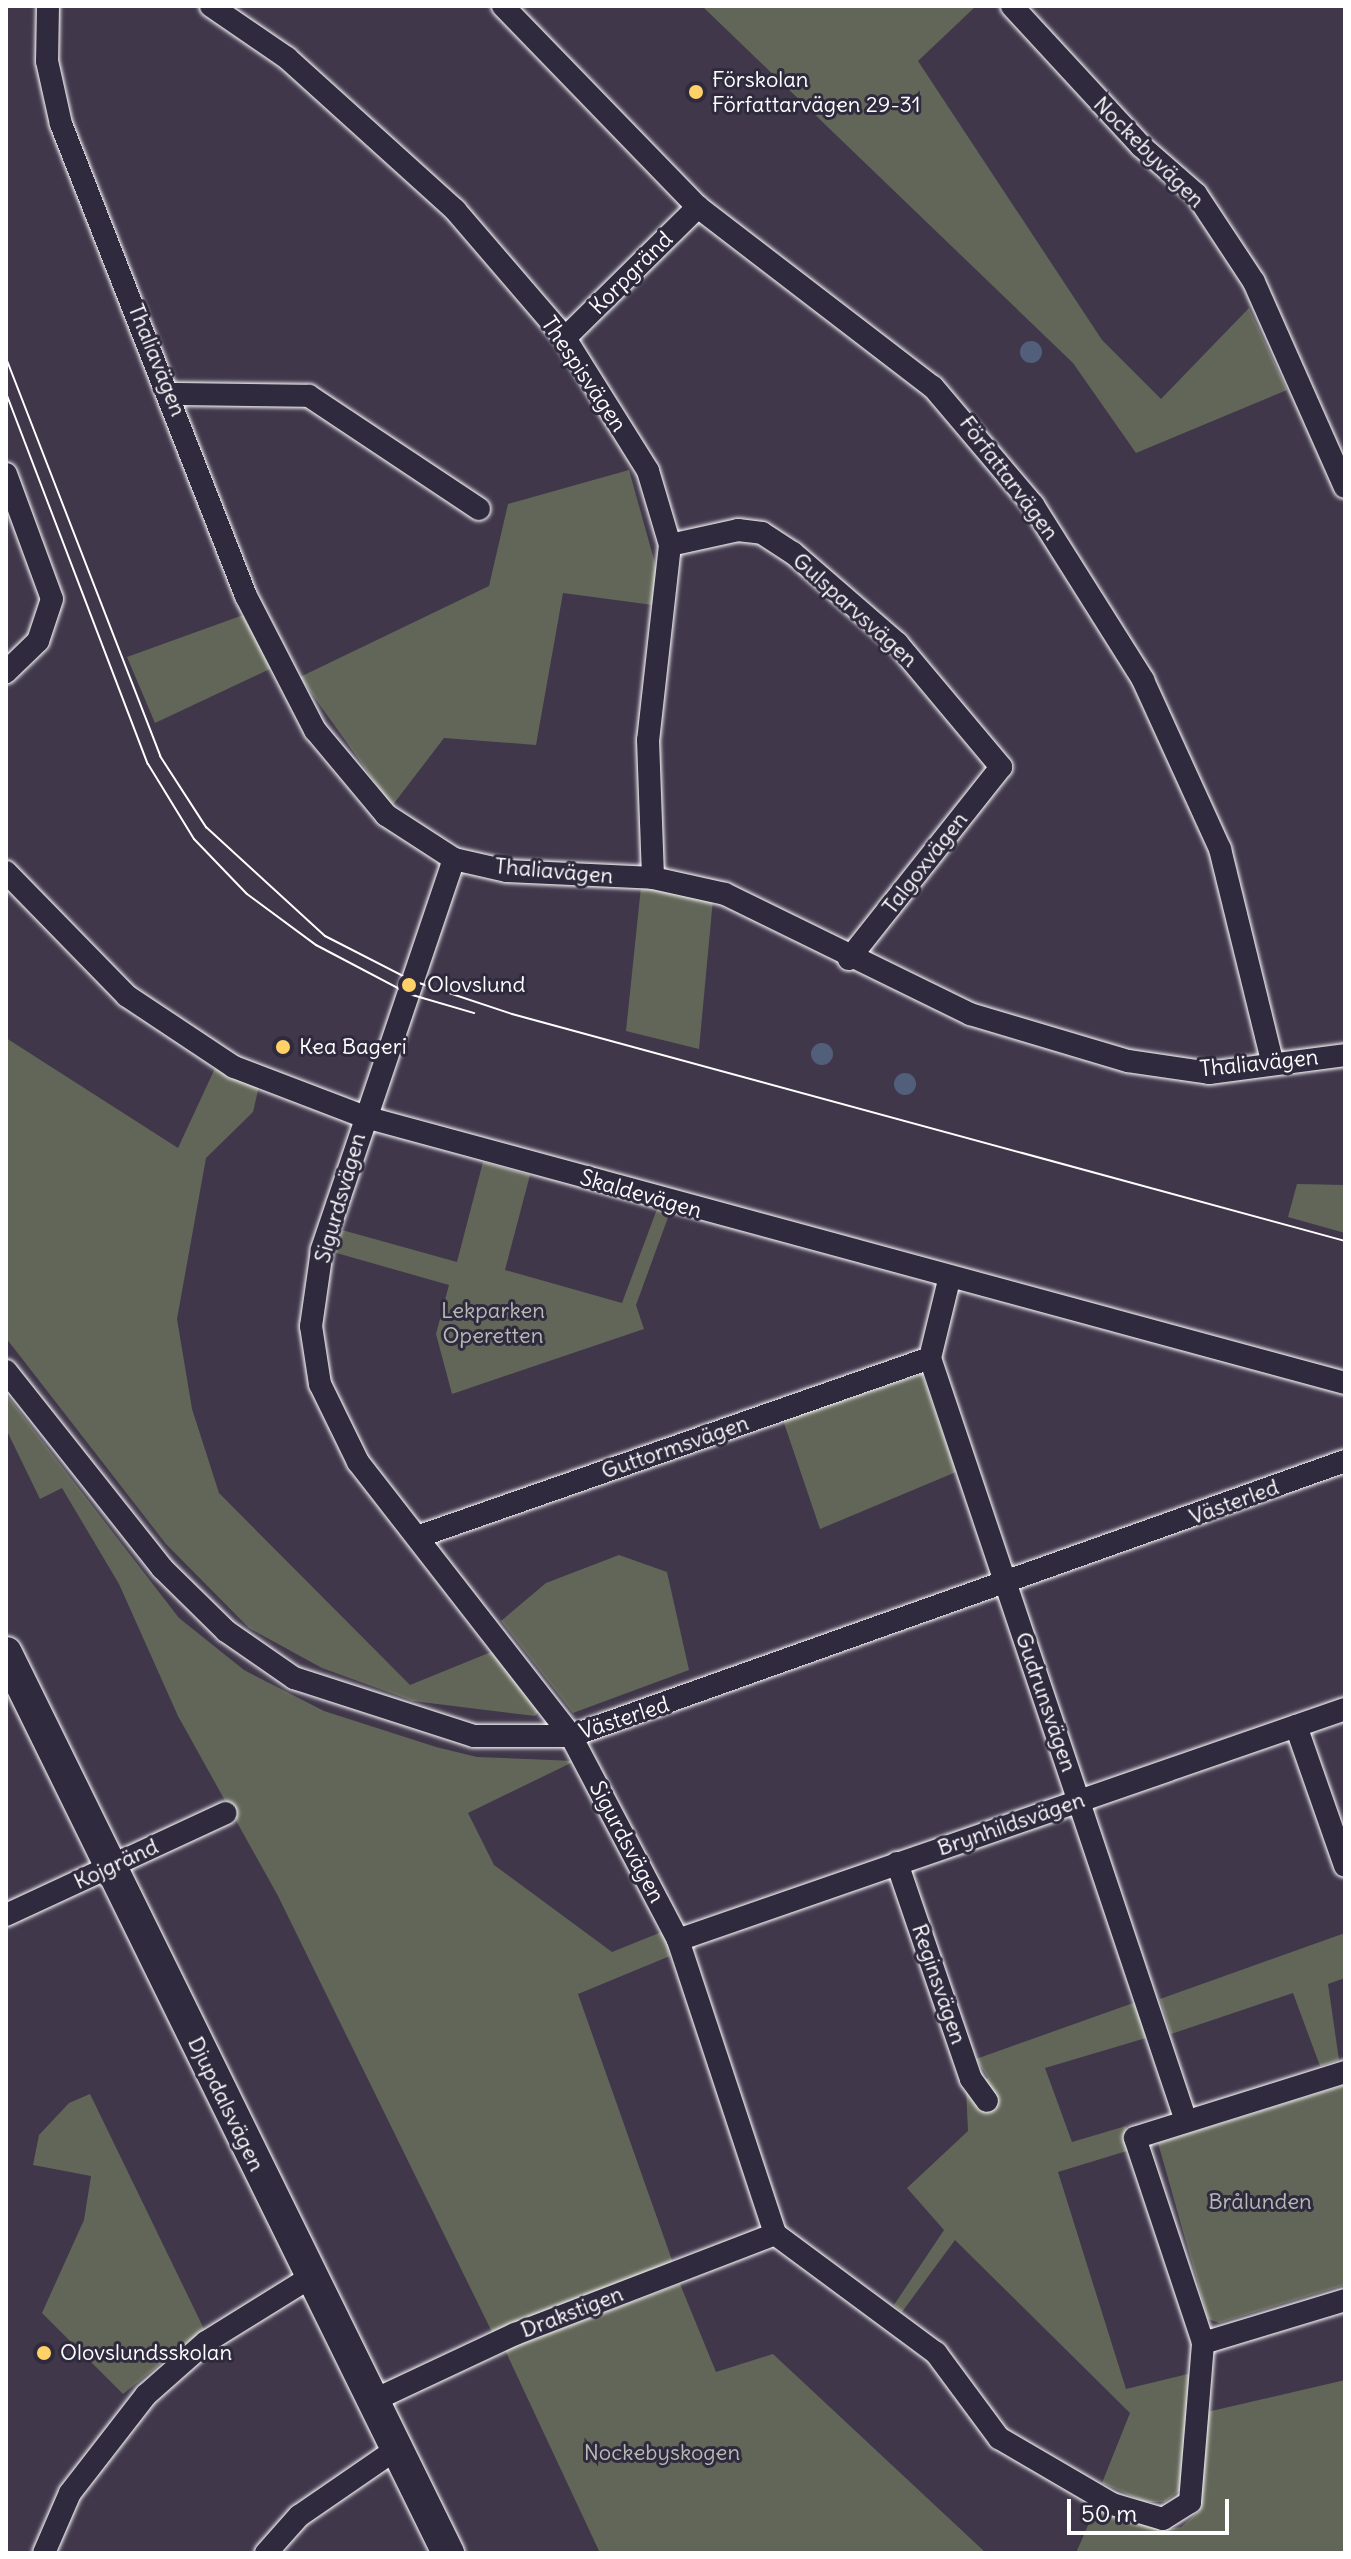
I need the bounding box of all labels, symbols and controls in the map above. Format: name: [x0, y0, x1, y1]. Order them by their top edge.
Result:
place label: Förskolan Författarvägen 29-31: [712, 66, 920, 118]
marker: Förskolan Författarvägen 29-31: [687, 83, 705, 101]
street label: Nockebyvägen: [1088, 91, 1210, 213]
street label: Korpgränd: [584, 226, 678, 320]
street label: Thaliavägen: [122, 300, 192, 420]
street label: Thespisvägen: [536, 311, 632, 437]
street label: Författarvägen: [954, 411, 1064, 545]
street label: Gulsparvsvägen: [787, 547, 923, 673]
street label: Talgoxvägen: [877, 807, 973, 919]
street label: Thaliavägen: [494, 853, 614, 889]
place label: Olovslund: [427, 972, 525, 998]
marker: Olovslund: [398, 974, 420, 996]
place label: Kea Bageri: [299, 1034, 407, 1060]
marker: Kea Bageri: [274, 1038, 292, 1056]
street label: Thaliavägen: [1198, 1044, 1320, 1082]
street label: Sigurdsvägen: [309, 1130, 371, 1266]
street label: Skaldevägen: [577, 1164, 705, 1224]
park label: Lekparken Operetten: [441, 1297, 545, 1348]
street label: Guttormsvägen: [598, 1409, 752, 1485]
street label: Västerled: [1186, 1474, 1282, 1530]
street label: Gudrunsvägen: [1010, 1629, 1082, 1775]
street label: Västerled: [576, 1691, 672, 1745]
street label: Sigurdsvägen: [584, 1777, 670, 1907]
street label: Brynhildsvägen: [934, 1786, 1088, 1862]
street label: Kojgränd: [70, 1833, 162, 1895]
street label: Reginsvägen: [906, 1920, 972, 2048]
street label: Djupdalsvägen: [182, 2032, 270, 2176]
park label: Brålunden: [1208, 2189, 1312, 2215]
street label: Drakstigen: [517, 2280, 627, 2344]
place label: Olovslundsskolan: [60, 2340, 232, 2366]
marker: Olovslundsskolan: [35, 2344, 53, 2362]
park label: Nockebyskogen: [584, 2440, 740, 2466]
scale bar: [1071, 2483, 1233, 2533]
text: 50 m: [1081, 2498, 1137, 2528]

